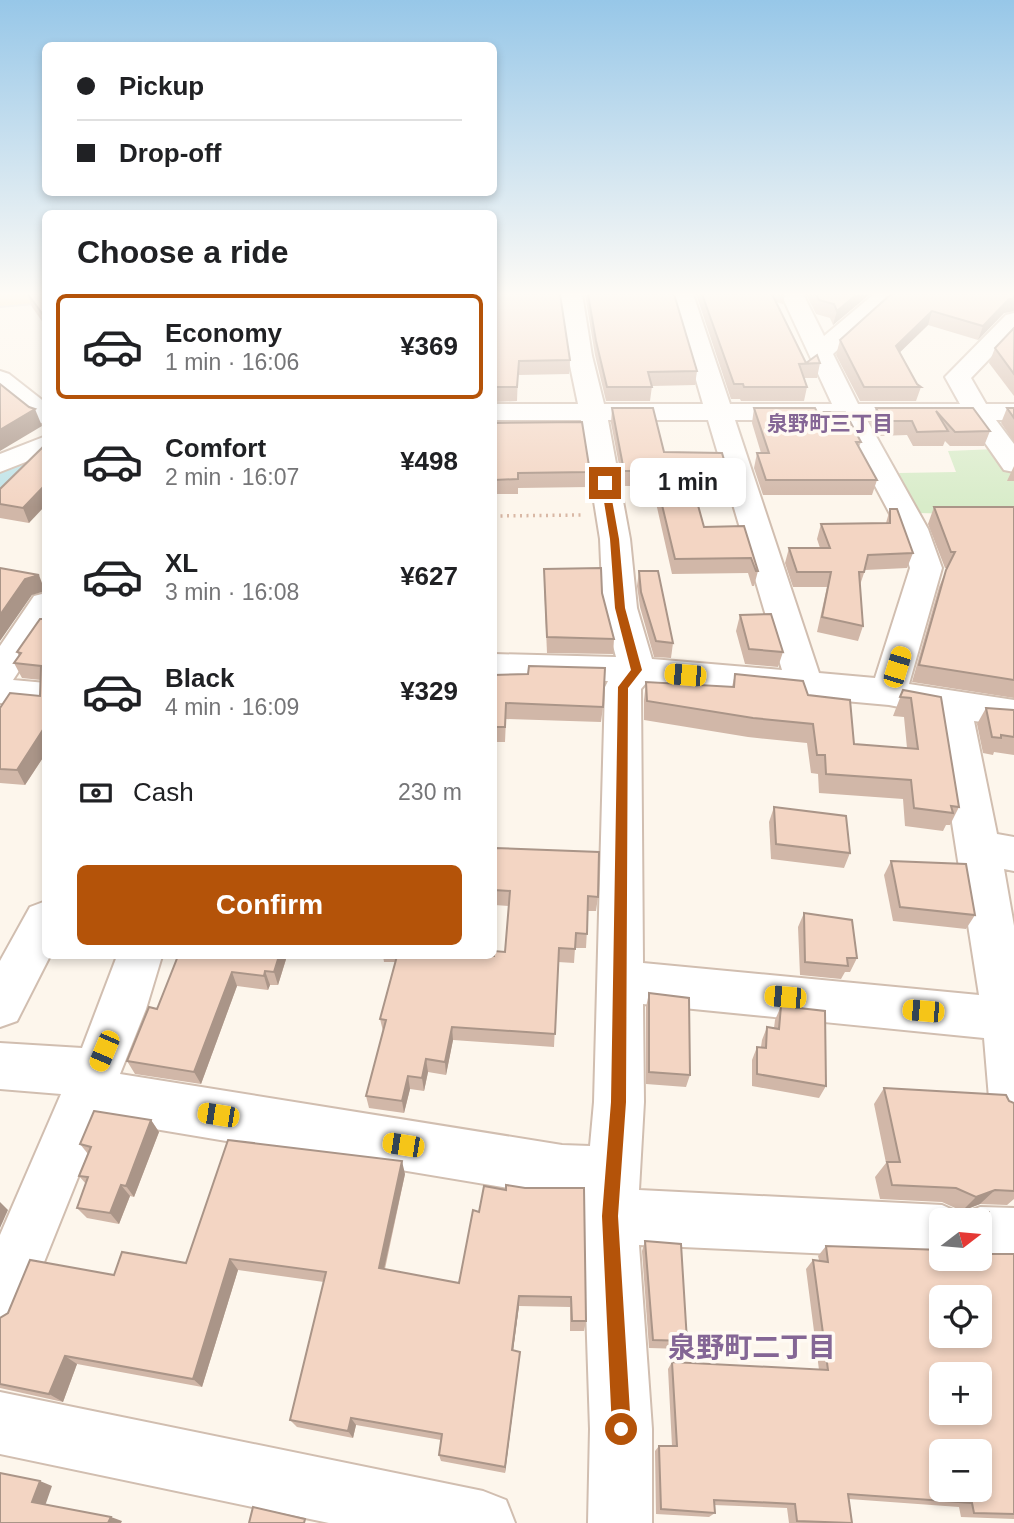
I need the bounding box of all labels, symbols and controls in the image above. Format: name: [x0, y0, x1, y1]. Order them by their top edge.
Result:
text: Pickup: [119, 71, 204, 101]
text: Drop-off: [119, 138, 222, 168]
text: Choose a ride: [77, 234, 289, 270]
icon: car: [81, 315, 144, 378]
text: Economy: [165, 318, 282, 348]
text: ¥369: [400, 331, 458, 361]
text: 1 min · 16:06: [165, 349, 299, 375]
district label: 泉野町三丁目: [767, 412, 893, 435]
icon: car: [81, 430, 144, 493]
text: Comfort: [165, 433, 266, 463]
text: ¥498: [400, 446, 458, 476]
callout: 1 min: [630, 458, 745, 508]
text: 2 min · 16:07: [165, 464, 299, 490]
route end: [589, 467, 621, 499]
text: 1 min: [658, 469, 718, 495]
icon: car: [81, 545, 144, 608]
text: XL: [165, 548, 198, 578]
text: ¥627: [400, 561, 458, 591]
text: 3 min · 16:08: [165, 579, 299, 605]
car: [881, 644, 914, 690]
icon: car: [81, 660, 144, 723]
text: Black: [165, 663, 234, 693]
car: [664, 663, 707, 687]
text: ¥329: [400, 676, 458, 706]
text: 4 min · 16:09: [165, 694, 299, 720]
icon: cash: [77, 774, 115, 812]
text: Cash: [133, 777, 194, 807]
text: 230 m: [398, 779, 462, 805]
button: Confirm: [77, 865, 462, 945]
car: [764, 985, 807, 1009]
car: [902, 999, 945, 1023]
car: [87, 1028, 122, 1074]
car: [196, 1101, 241, 1129]
car: [381, 1131, 426, 1159]
north arrow: [929, 1208, 992, 1270]
map controls: [929, 1208, 992, 1502]
button: locate: [929, 1285, 992, 1348]
district label: 泉野町二丁目: [668, 1332, 836, 1363]
button: +: [929, 1362, 992, 1425]
route start: [605, 1413, 637, 1445]
button: −: [929, 1439, 992, 1502]

